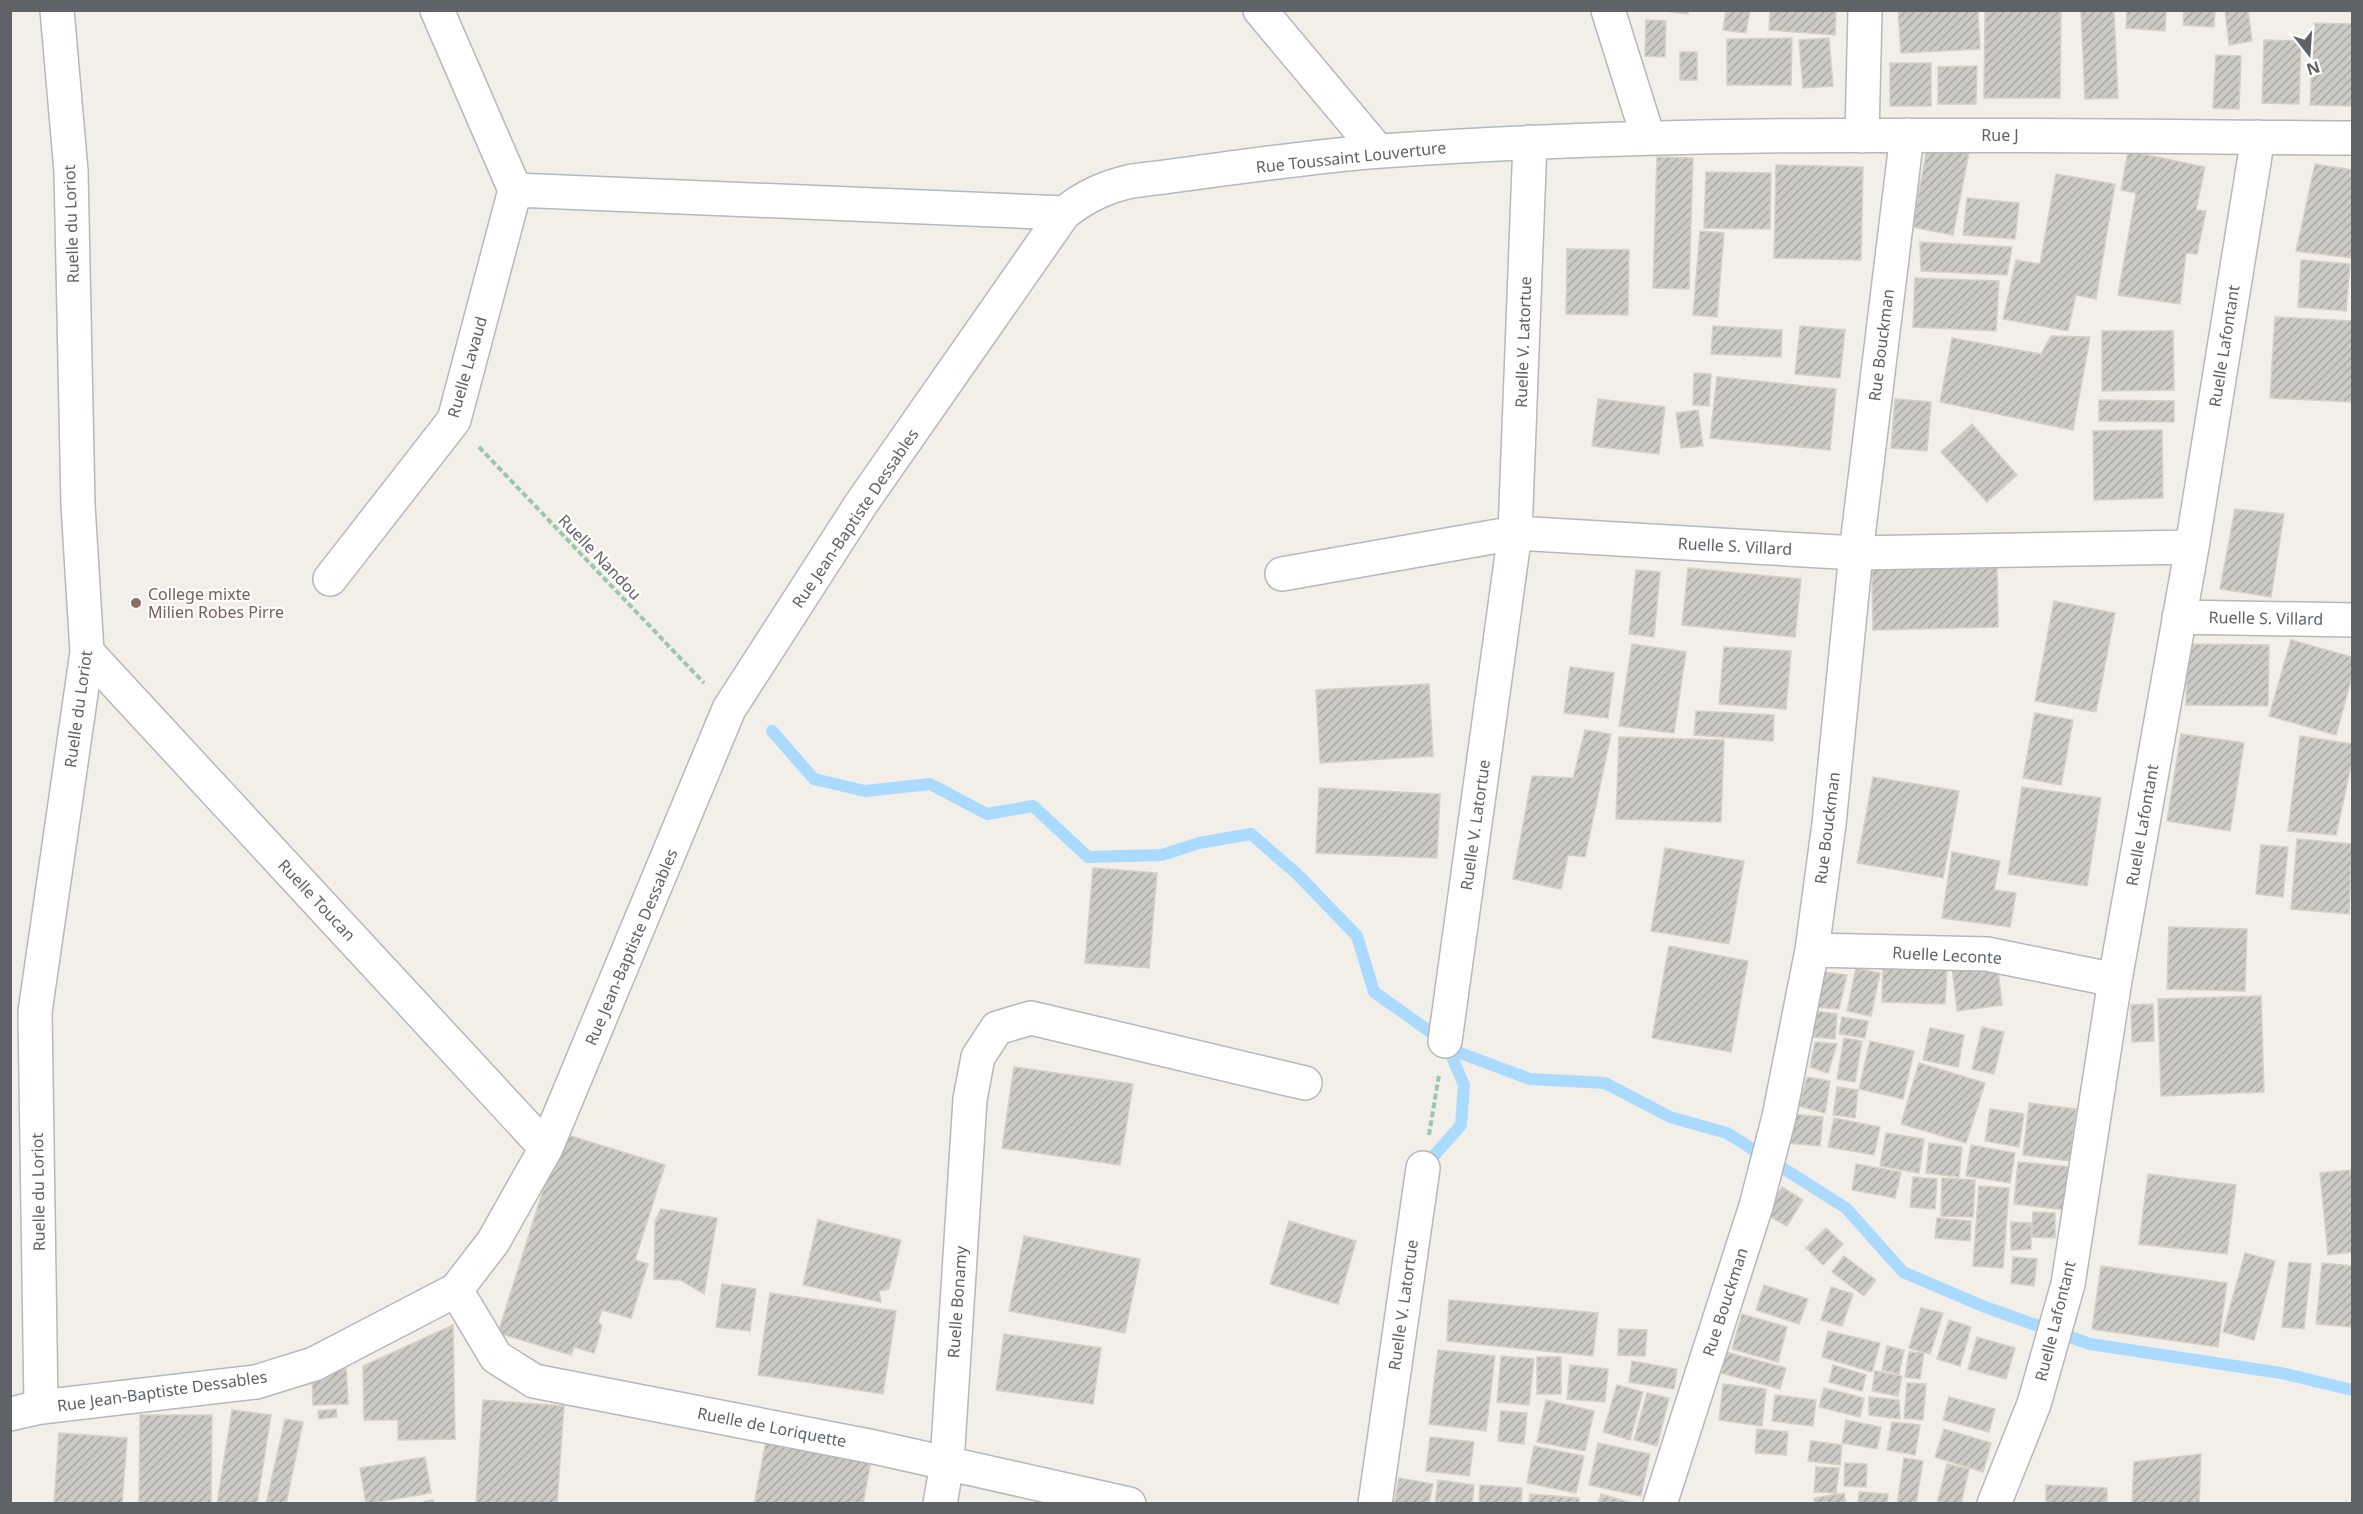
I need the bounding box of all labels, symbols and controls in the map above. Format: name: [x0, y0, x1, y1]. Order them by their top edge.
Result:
north arrow: [2279, 24, 2339, 84]
text: N: [2304, 56, 2323, 81]
street label: Rue J: [1981, 124, 2019, 146]
street label: Rue Toussaint Louverture: [1255, 136, 1447, 178]
street label: Ruelle du Loriot: [58, 164, 84, 284]
street label: Ruelle V. Latortue: [1510, 276, 1536, 408]
street label: Ruelle Lafontant: [2204, 283, 2245, 409]
street label: Rue Bouckman: [1863, 288, 1899, 402]
street label: Ruelle Lavaud: [442, 314, 492, 420]
street label: Rue Jean-Baptiste Dessables: [787, 424, 923, 612]
street label: Ruelle Nandou: [554, 510, 646, 604]
street label: Ruelle S. Villard: [1677, 532, 1793, 560]
place label: College mixte Milien Robes Pirre: [148, 583, 284, 623]
marker: College mixte Milien Robes Pirre: [129, 596, 143, 610]
street label: Ruelle S. Villard: [2209, 606, 2323, 630]
street label: Ruelle du Loriot: [59, 649, 97, 769]
street label: Ruelle V. Latortue: [1455, 758, 1495, 892]
street label: Ruelle Lafontant: [2120, 762, 2164, 888]
street label: Rue Bouckman: [1809, 771, 1845, 885]
street label: Rue Jean-Baptiste Dessables: [579, 845, 683, 1049]
street label: Ruelle Toucan: [273, 854, 361, 946]
street label: Ruelle Leconte: [1892, 941, 2002, 969]
street label: Ruelle du Loriot: [26, 1132, 50, 1251]
street label: Ruelle V. Latortue: [1383, 1238, 1423, 1372]
street label: Ruelle Bonamy: [942, 1244, 972, 1359]
street label: Rue Bouckman: [1697, 1245, 1753, 1359]
street label: Ruelle Lafontant: [2029, 1258, 2081, 1383]
street label: Rue Jean-Baptiste Dessables: [56, 1365, 268, 1417]
street label: Ruelle de Loriquette: [696, 1402, 848, 1452]

